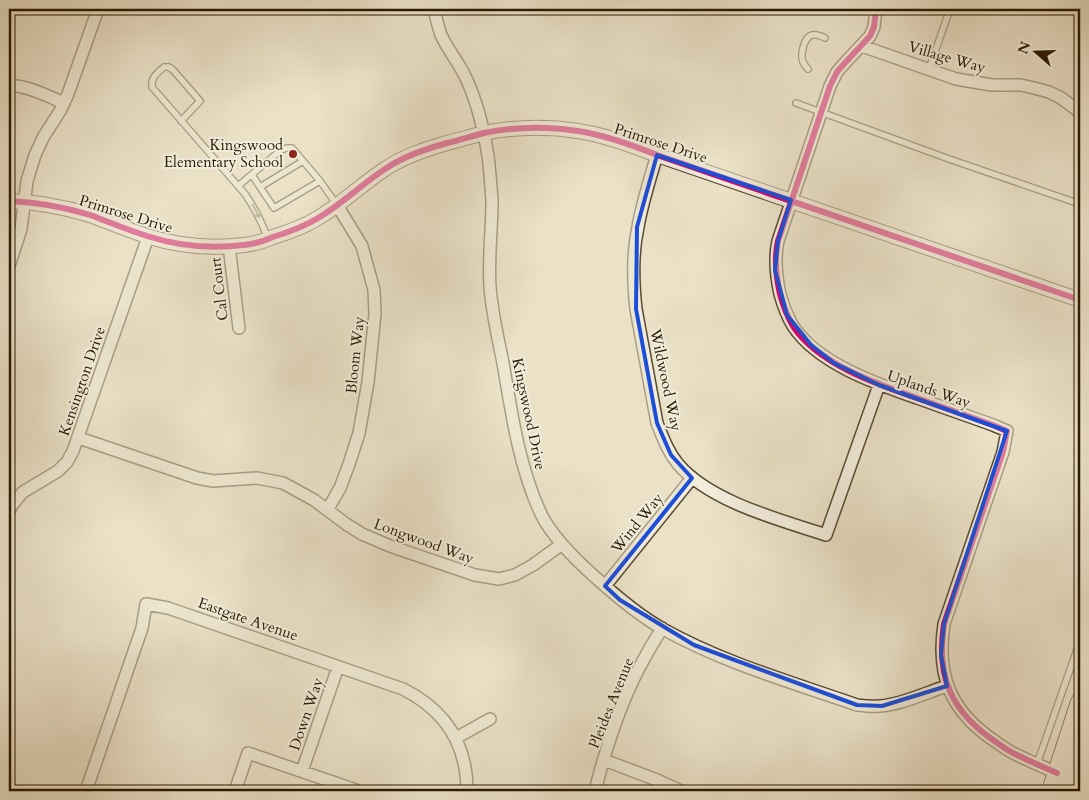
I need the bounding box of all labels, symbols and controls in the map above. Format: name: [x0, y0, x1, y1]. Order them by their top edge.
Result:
north arrow: [1012, 28, 1062, 78]
street label: Village Way: [906, 36, 988, 78]
text: N: [1013, 39, 1035, 57]
street label: Primrose Drive: [612, 119, 710, 168]
place label: Kingswood Elementary School: [164, 135, 283, 172]
marker: Kingswood Elementary School: [287, 148, 299, 160]
street label: Primrose Drive: [77, 190, 175, 238]
one-way arrow: [251, 204, 261, 219]
street label: Cal Court: [205, 256, 233, 322]
street label: Bloom Way: [341, 315, 369, 395]
street label: Kensington Drive: [54, 324, 110, 438]
street label: Wildwood Way: [645, 326, 687, 433]
street label: Kingswood Drive: [507, 356, 551, 472]
street label: Uplands Way: [885, 365, 973, 413]
street label: Wind Way: [606, 489, 668, 558]
street label: Longwood Way: [371, 514, 477, 568]
street label: Eastgate Avenue: [195, 593, 301, 646]
street label: Pleides Avenue: [584, 654, 638, 751]
street label: Down Way: [284, 675, 328, 753]

